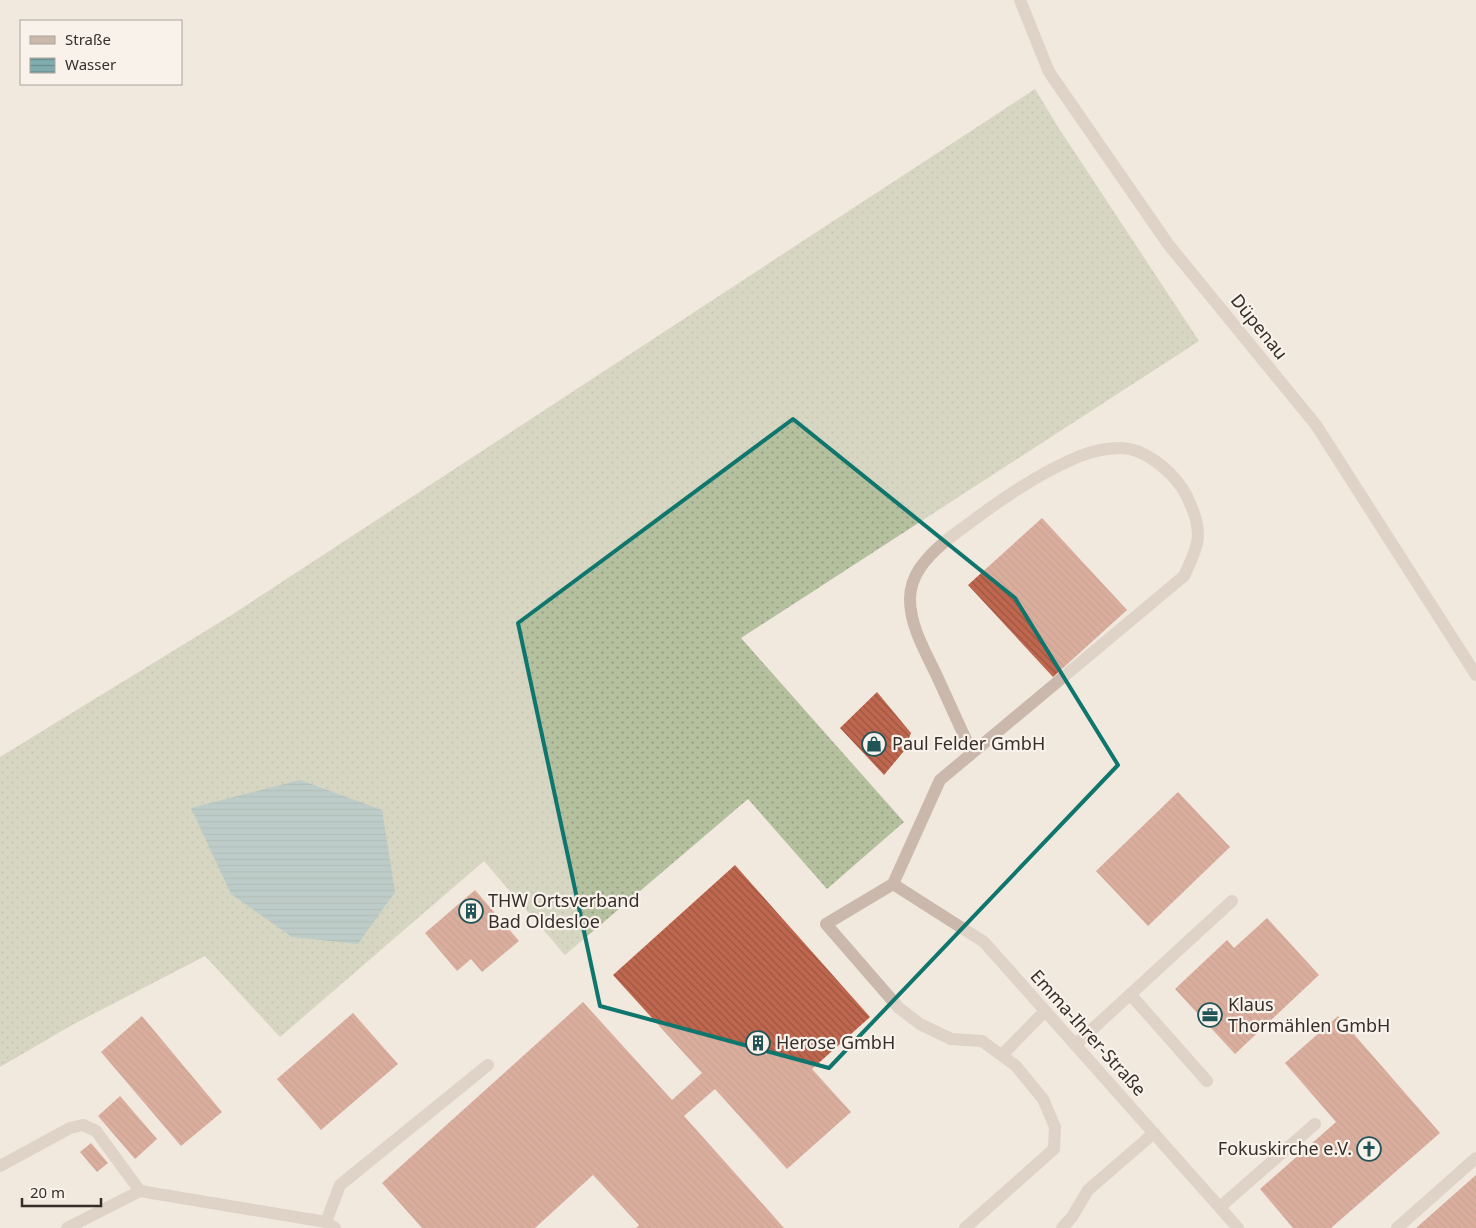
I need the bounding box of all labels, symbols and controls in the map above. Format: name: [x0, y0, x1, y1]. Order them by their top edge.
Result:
legend: [20, 20, 182, 85]
text: Straße: [65, 29, 111, 49]
text: Wasser: [65, 54, 116, 74]
street label: Düpenau: [1226, 289, 1294, 364]
shop icon: Paul Felder GmbH: [861, 731, 887, 757]
place label: Paul Felder GmbH: [892, 731, 1045, 755]
place label: THW Ortsverband Bad Oldesloe: [488, 888, 639, 933]
building icon: THW Ortsverband Bad Oldesloe: [458, 898, 484, 924]
street label: Emma-Ihrer-Straße: [1026, 964, 1152, 1101]
place label: Klaus Thormählen GmbH: [1228, 992, 1390, 1037]
office icon: Klaus Thormählen GmbH: [1197, 1002, 1223, 1028]
building icon: Herose GmbH: [745, 1030, 771, 1056]
place label: Herose GmbH: [776, 1030, 895, 1054]
place label: Fokuskirche e.V.: [1218, 1136, 1352, 1160]
church icon: Fokuskirche e.V.: [1356, 1136, 1382, 1162]
scale bar: [22, 1176, 101, 1208]
text: 20 m: [30, 1182, 65, 1202]

